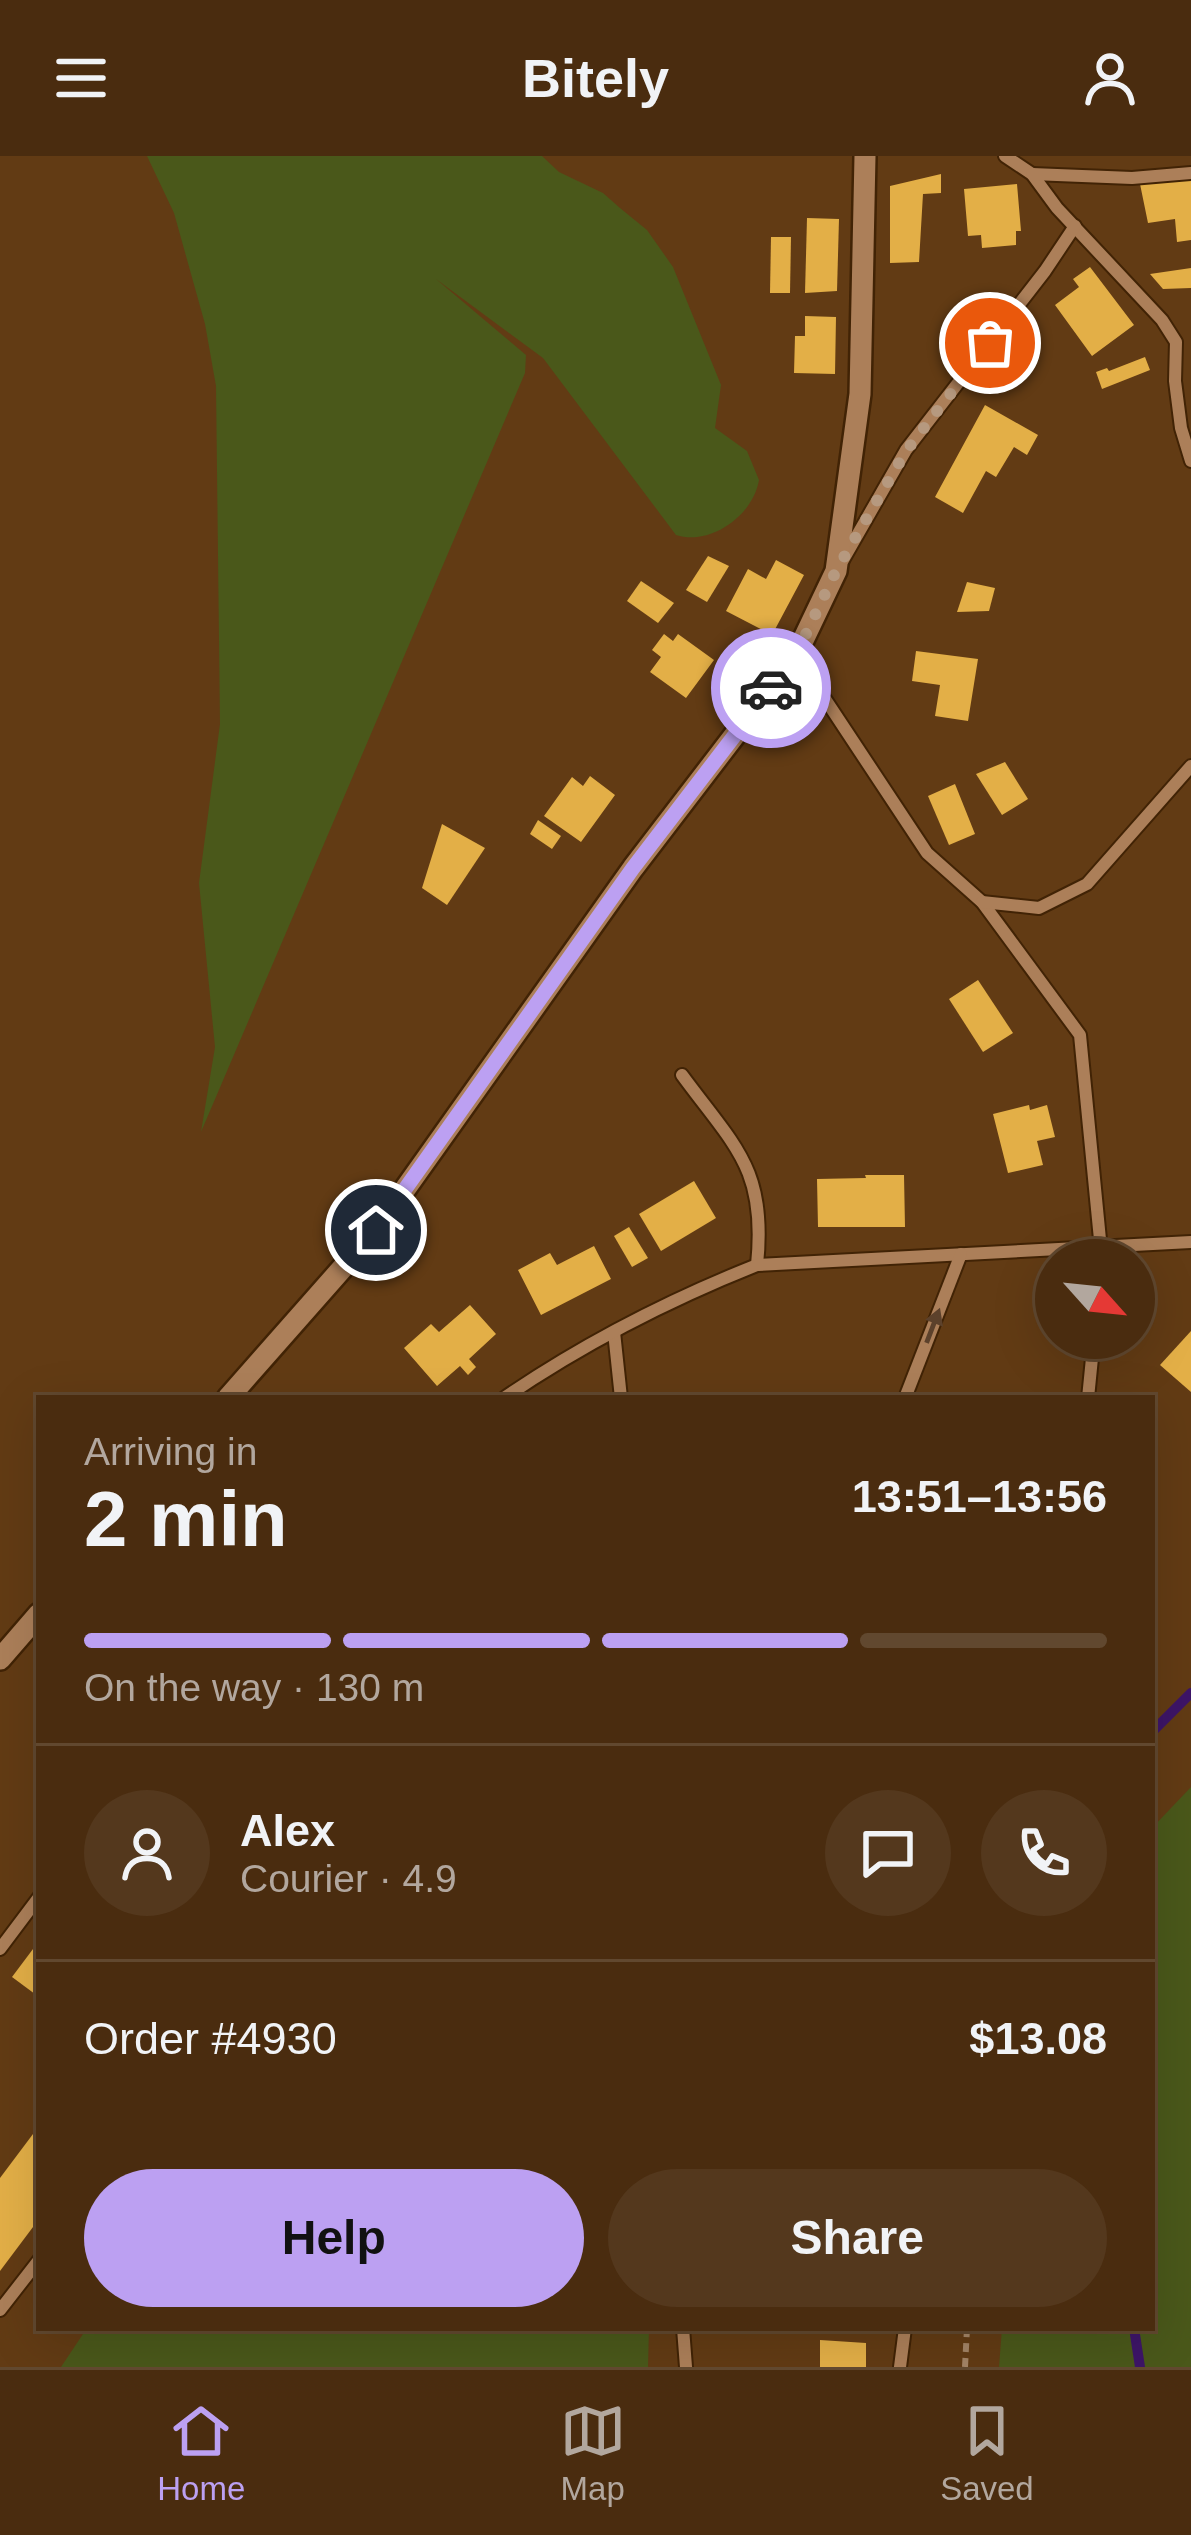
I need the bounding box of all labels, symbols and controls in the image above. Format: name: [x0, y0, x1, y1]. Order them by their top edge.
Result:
icon: menu: [48, 45, 114, 111]
icon: person: [1077, 45, 1143, 111]
text: Bitely: [522, 48, 669, 108]
pin: [939, 292, 1041, 394]
icon: bag: [957, 310, 1023, 376]
courier: [711, 628, 831, 748]
icon: car: [738, 655, 804, 721]
pin: [325, 1179, 427, 1281]
icon: home: [343, 1197, 409, 1263]
north arrow: [1035, 1239, 1155, 1359]
map controls: [1035, 1239, 1155, 1359]
one-way arrow: [925, 1308, 944, 1344]
text: Arriving in: [84, 1430, 257, 1473]
text: 13:51–13:56: [852, 1471, 1107, 1522]
text: 2 min: [84, 1475, 288, 1563]
text: On the way · 130 m: [84, 1666, 424, 1709]
button: person: [84, 1790, 210, 1916]
button: chat: [825, 1790, 951, 1916]
button: phone: [981, 1790, 1107, 1916]
text: Alex: [240, 1805, 335, 1856]
text: Courier · 4.9: [240, 1857, 457, 1900]
text: Order #4930: [84, 2013, 337, 2064]
text: $13.08: [969, 2013, 1107, 2064]
button: Help: [84, 2169, 584, 2307]
button: Share: [608, 2169, 1107, 2307]
tab: Home: [157, 2398, 245, 2508]
tab: Map: [560, 2398, 626, 2508]
tab: Saved: [940, 2398, 1034, 2508]

